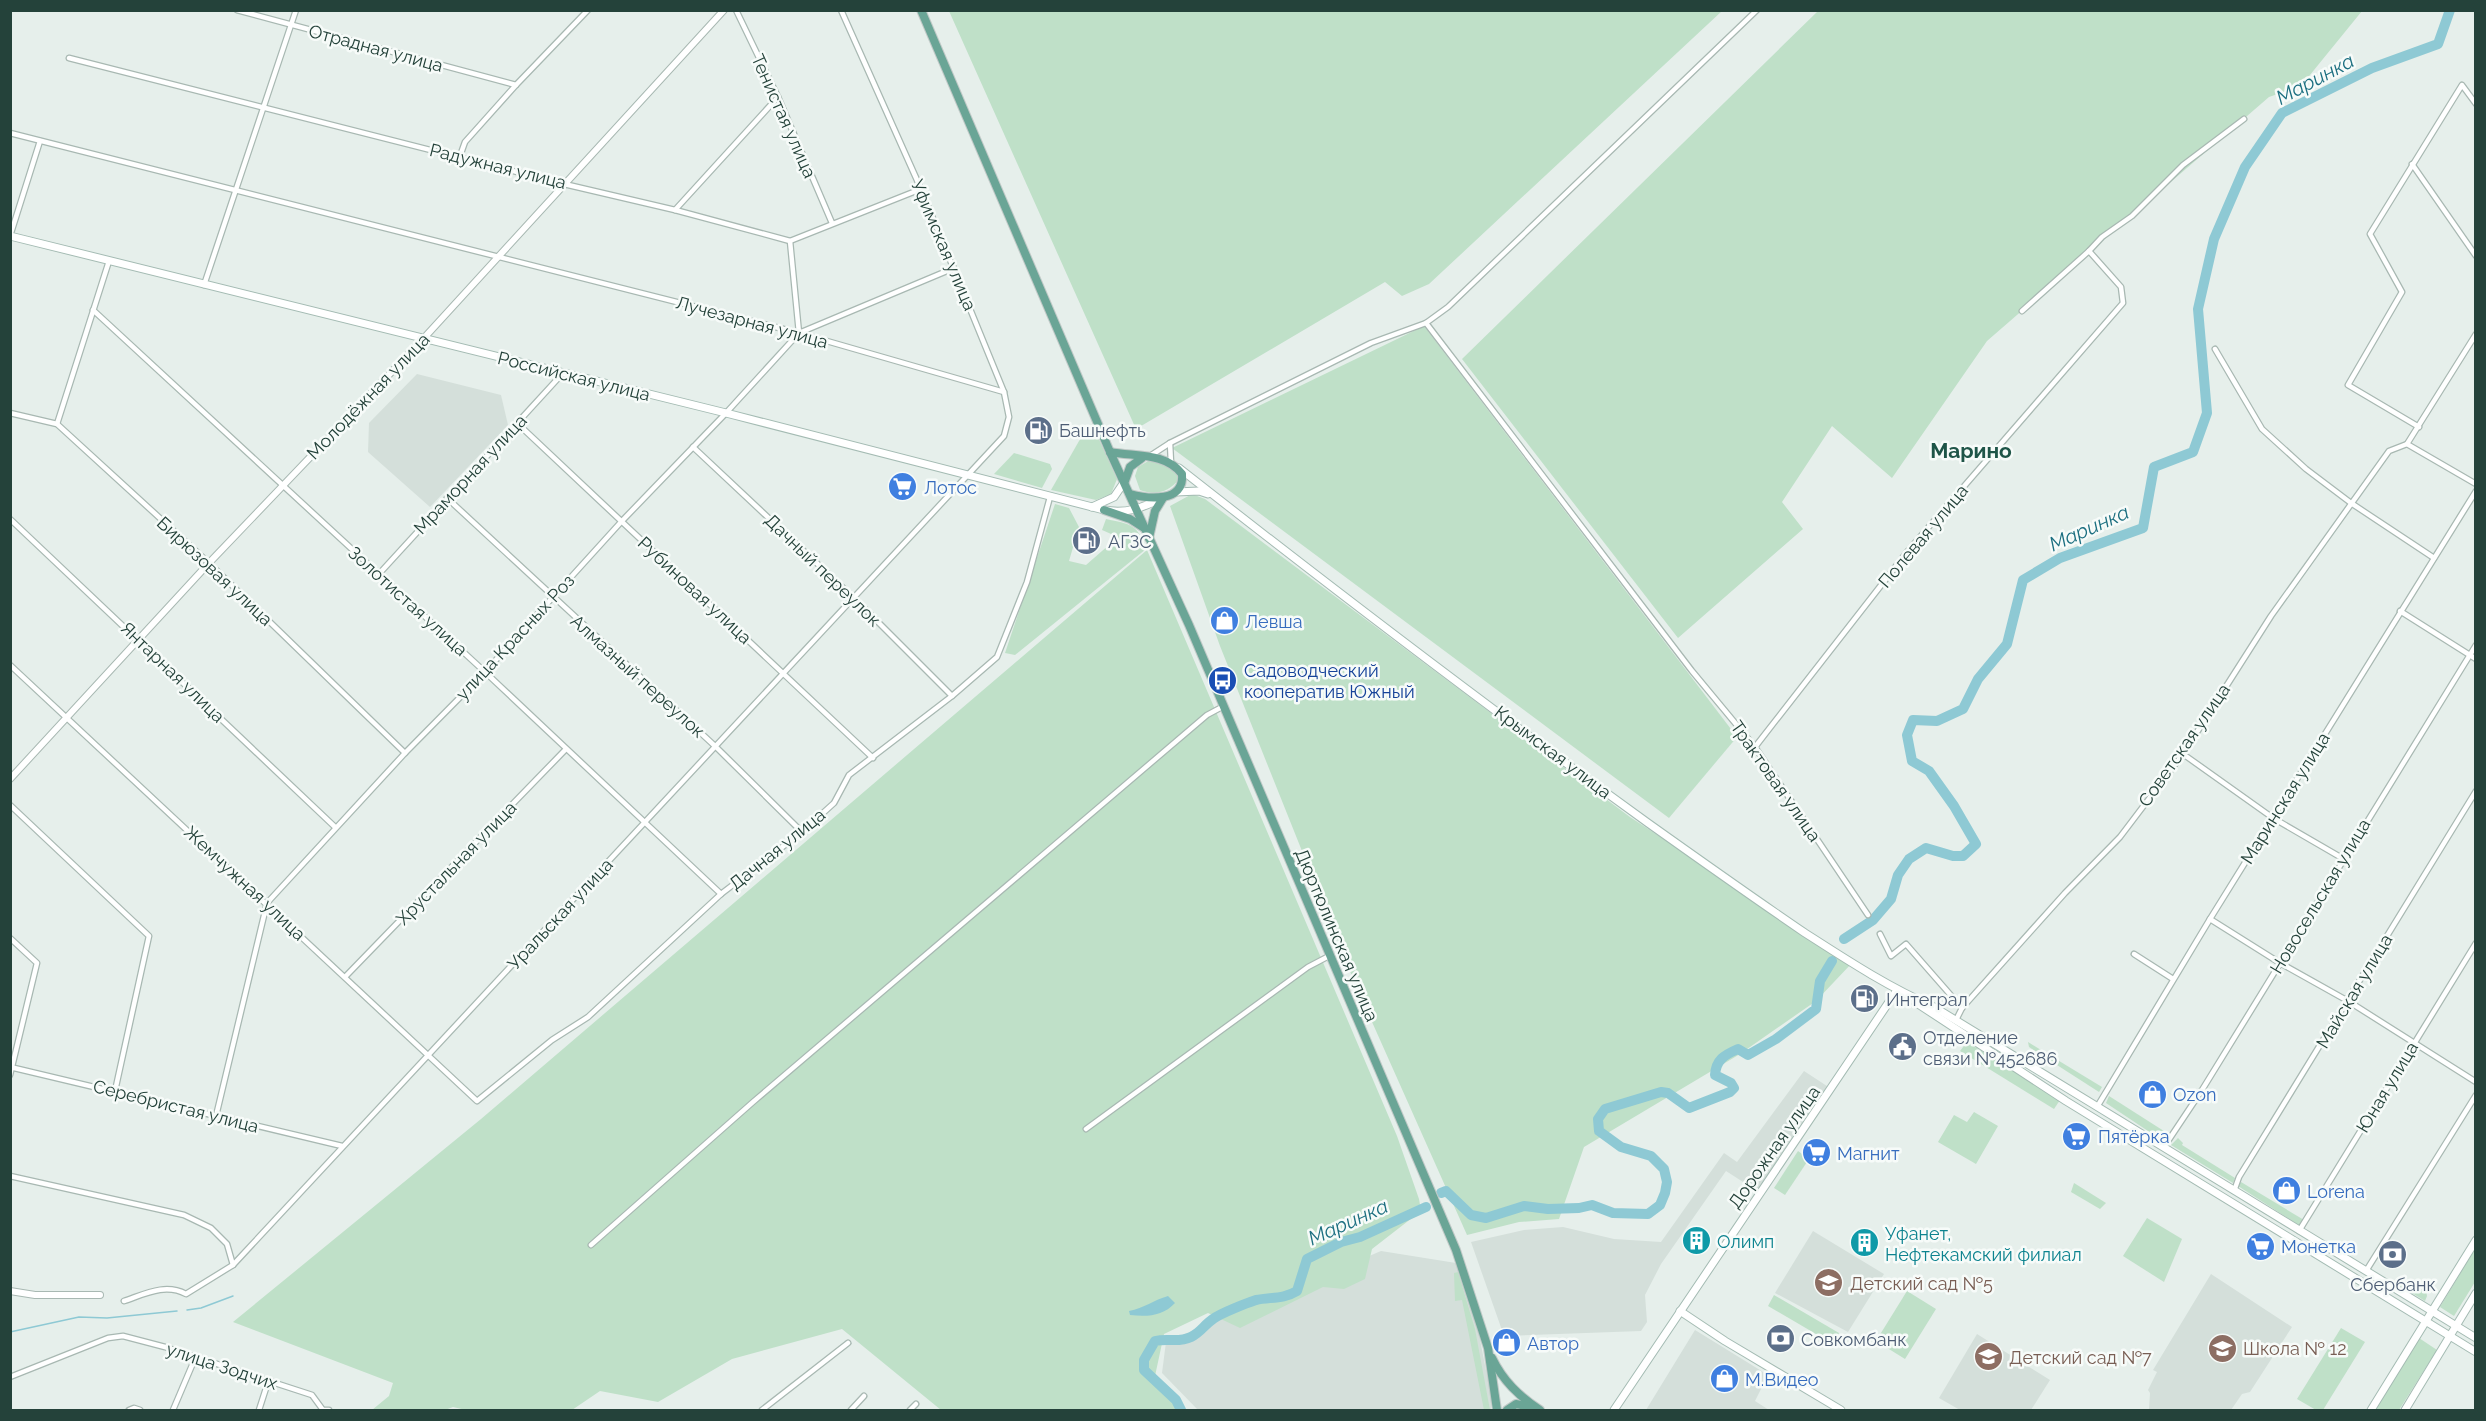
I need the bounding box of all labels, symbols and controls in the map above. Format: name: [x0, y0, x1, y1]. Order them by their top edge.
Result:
street label: Отрадная улица: [307, 20, 445, 76]
water label: Маринка: [2272, 48, 2358, 110]
street label: Тенистая улица: [747, 51, 821, 181]
street label: Радужная улица: [428, 139, 568, 193]
street label: Уфимская улица: [907, 176, 981, 314]
street label: Лучезарная улица: [674, 292, 830, 352]
street label: Молодёжная улица: [302, 329, 434, 463]
street label: Российская улица: [496, 347, 652, 405]
street label: Мраморная улица: [409, 410, 531, 538]
fuel station icon: Башнефть: [1022, 414, 1054, 446]
place label: Башнефть: [1059, 420, 1146, 441]
district label: Марино: [1930, 438, 2012, 463]
supermarket icon: Лотос: [887, 471, 919, 503]
place label: Лотос: [924, 477, 977, 498]
street label: Полевая улица: [1874, 480, 1972, 592]
water label: Маринка: [2045, 500, 2133, 556]
street label: Дачный переулок: [761, 509, 885, 631]
street label: Бирюзовая улица: [153, 512, 277, 630]
fuel station icon: АГЗС: [1071, 525, 1103, 557]
place label: АГЗС: [1108, 531, 1152, 552]
street label: Рубиновая улица: [634, 532, 756, 648]
street label: Золотистая улица: [344, 542, 472, 660]
street label: улица Красных Роз: [451, 570, 579, 704]
shop icon: Левша: [1208, 605, 1240, 637]
street label: Алмазный переулок: [567, 610, 709, 742]
place label: Левша: [1245, 611, 1302, 632]
street label: Янтарная улица: [117, 617, 229, 727]
place label: Садоводческий кооператив Южный: [1244, 660, 1415, 702]
bus stop icon: Садоводческий кооператив Южный: [1207, 664, 1239, 696]
street label: Советская улица: [2134, 680, 2234, 810]
street label: Крымская улица: [1490, 701, 1616, 803]
street label: Трактовая улица: [1726, 717, 1826, 845]
street label: Маринская улица: [2236, 728, 2334, 868]
street label: Хрустальная улица: [392, 797, 520, 929]
street label: Дачная улица: [725, 804, 829, 894]
street label: Новосельская улица: [2265, 815, 2375, 977]
street label: Жемчужная улица: [180, 821, 310, 945]
street label: Дюртюлинская улица: [1291, 845, 1383, 1025]
street label: Уральская улица: [503, 854, 617, 974]
street label: Майская улица: [2312, 930, 2396, 1052]
fuel station icon: Интеграл: [1849, 983, 1881, 1015]
place label: Интеграл: [1886, 989, 1968, 1010]
place label: Отделение связи №452686: [1923, 1027, 2057, 1069]
public building icon: Отделение связи №452686: [1886, 1031, 1918, 1063]
street label: Юная улица: [2352, 1038, 2422, 1136]
street label: Серебристая улица: [91, 1075, 261, 1137]
shop icon: Ozon: [2136, 1078, 2168, 1110]
street label: Дорожная улица: [1724, 1082, 1824, 1212]
place label: Ozon: [2173, 1084, 2216, 1105]
supermarket icon: Пятёрка: [2061, 1120, 2093, 1152]
place label: Пятёрка: [2098, 1126, 2170, 1147]
supermarket icon: Магнит: [1800, 1137, 1832, 1169]
place label: Магнит: [1837, 1143, 1900, 1164]
shop icon: Lorena: [2270, 1175, 2302, 1207]
place label: Lorena: [2307, 1181, 2365, 1202]
water label: Маринка: [1304, 1194, 1392, 1250]
place label: Уфанет, Нефтекамский филиал: [1885, 1223, 2082, 1265]
building icon: Олимп: [1680, 1225, 1712, 1257]
building icon: Уфанет, Нефтекамский филиал: [1848, 1227, 1880, 1259]
supermarket icon: Монетка: [2244, 1230, 2276, 1262]
place label: Олимп: [1717, 1231, 1774, 1252]
place label: Монетка: [2281, 1236, 2356, 1257]
bank icon: Сбербанк: [2377, 1239, 2409, 1271]
school or university icon: Детский сад №5: [1813, 1267, 1845, 1299]
place label: Детский сад №5: [1850, 1273, 1993, 1294]
place label: Сбербанк: [2350, 1274, 2436, 1295]
bank icon: Совкомбанк: [1764, 1323, 1796, 1355]
shop icon: Автор: [1490, 1327, 1522, 1359]
place label: Совкомбанк: [1801, 1329, 1907, 1350]
school or university icon: Школа № 12: [2206, 1332, 2238, 1364]
place label: Автор: [1527, 1333, 1579, 1354]
street label: улица Зодчих: [164, 1338, 280, 1394]
place label: Школа № 12: [2243, 1338, 2347, 1359]
school or university icon: Детский сад №7: [1972, 1341, 2004, 1373]
place label: Детский сад №7: [2009, 1347, 2152, 1368]
shop icon: М.Видео: [1708, 1363, 1740, 1395]
place label: М.Видео: [1745, 1369, 1819, 1390]

